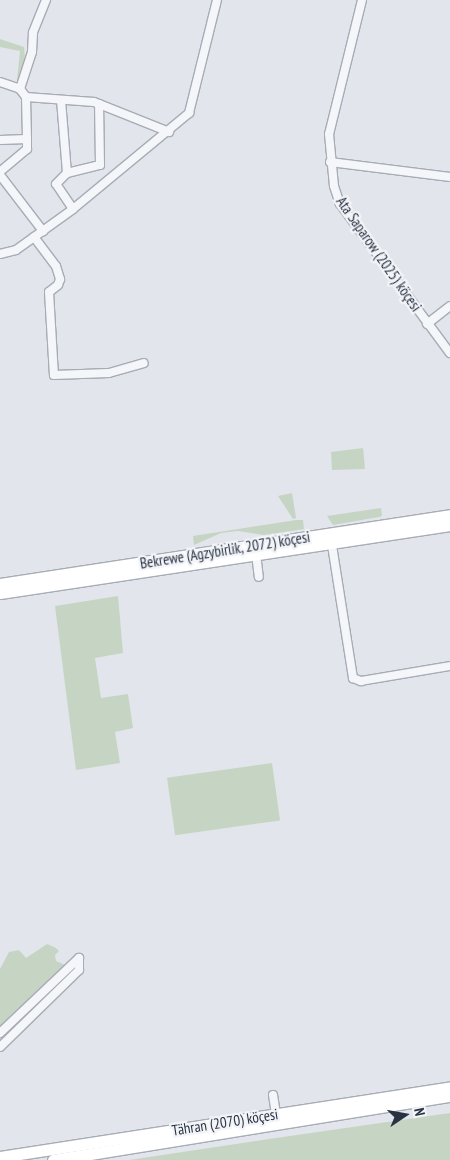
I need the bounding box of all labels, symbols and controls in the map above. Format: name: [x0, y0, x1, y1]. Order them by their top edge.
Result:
street label: Ata Saparow (2025) köçesi: [332, 193, 426, 315]
street label: Bekrewe (Agzybirlik, 2072) köçesi: [138, 528, 312, 572]
north arrow: [380, 1090, 430, 1140]
street label: Tähran (2070) köçesi: [171, 1105, 279, 1139]
text: N: [410, 1106, 429, 1117]

